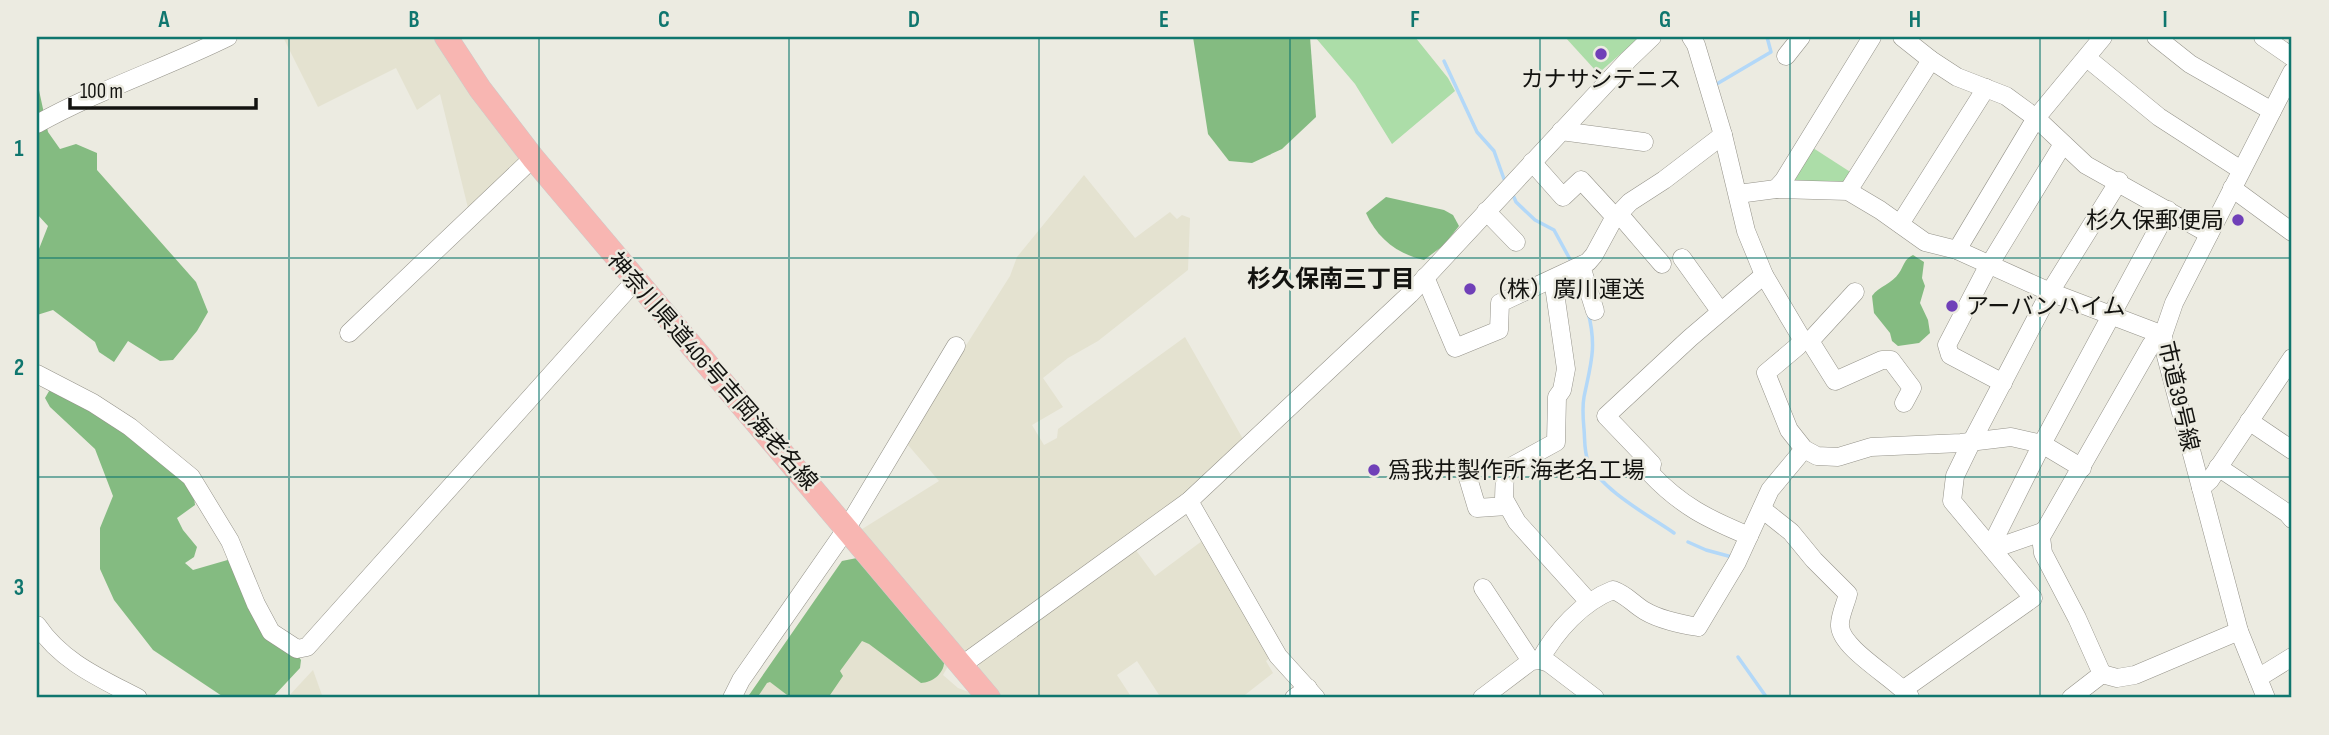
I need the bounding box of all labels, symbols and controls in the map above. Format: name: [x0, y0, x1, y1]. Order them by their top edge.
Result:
text: A: [158, 6, 171, 34]
text: B: [409, 6, 420, 34]
text: C: [658, 6, 670, 34]
text: D: [908, 6, 920, 34]
text: E: [1159, 6, 1169, 34]
text: F: [1410, 6, 1420, 34]
text: G: [1659, 6, 1671, 34]
text: H: [1909, 6, 1921, 34]
text: I: [2162, 6, 2168, 34]
marker: カナサシテニス: [1593, 46, 1609, 62]
scale bar: [70, 66, 256, 110]
place label: カナサシテニス: [1521, 66, 1682, 94]
text: 100 m: [80, 79, 123, 104]
text: 1: [14, 135, 24, 163]
place label: 杉久保郵便局: [2086, 207, 2224, 235]
marker: 杉久保郵便局: [2230, 212, 2246, 228]
street label: 神奈川県道406号吉岡海老名線: [601, 247, 823, 496]
district label: 杉久保南三丁目: [1247, 265, 1415, 294]
place label: （株）廣川運送: [1484, 276, 1645, 304]
marker: （株）廣川運送: [1462, 281, 1478, 297]
place label: アーバンハイム: [1966, 293, 2126, 321]
marker: アーバンハイム: [1944, 298, 1960, 314]
street label: 市道39号線: [2152, 339, 2204, 454]
text: 2: [14, 354, 24, 382]
place label: 爲我井製作所 海老名工場: [1388, 457, 1645, 485]
marker: 爲我井製作所 海老名工場: [1366, 462, 1382, 478]
text: 3: [14, 574, 24, 602]

